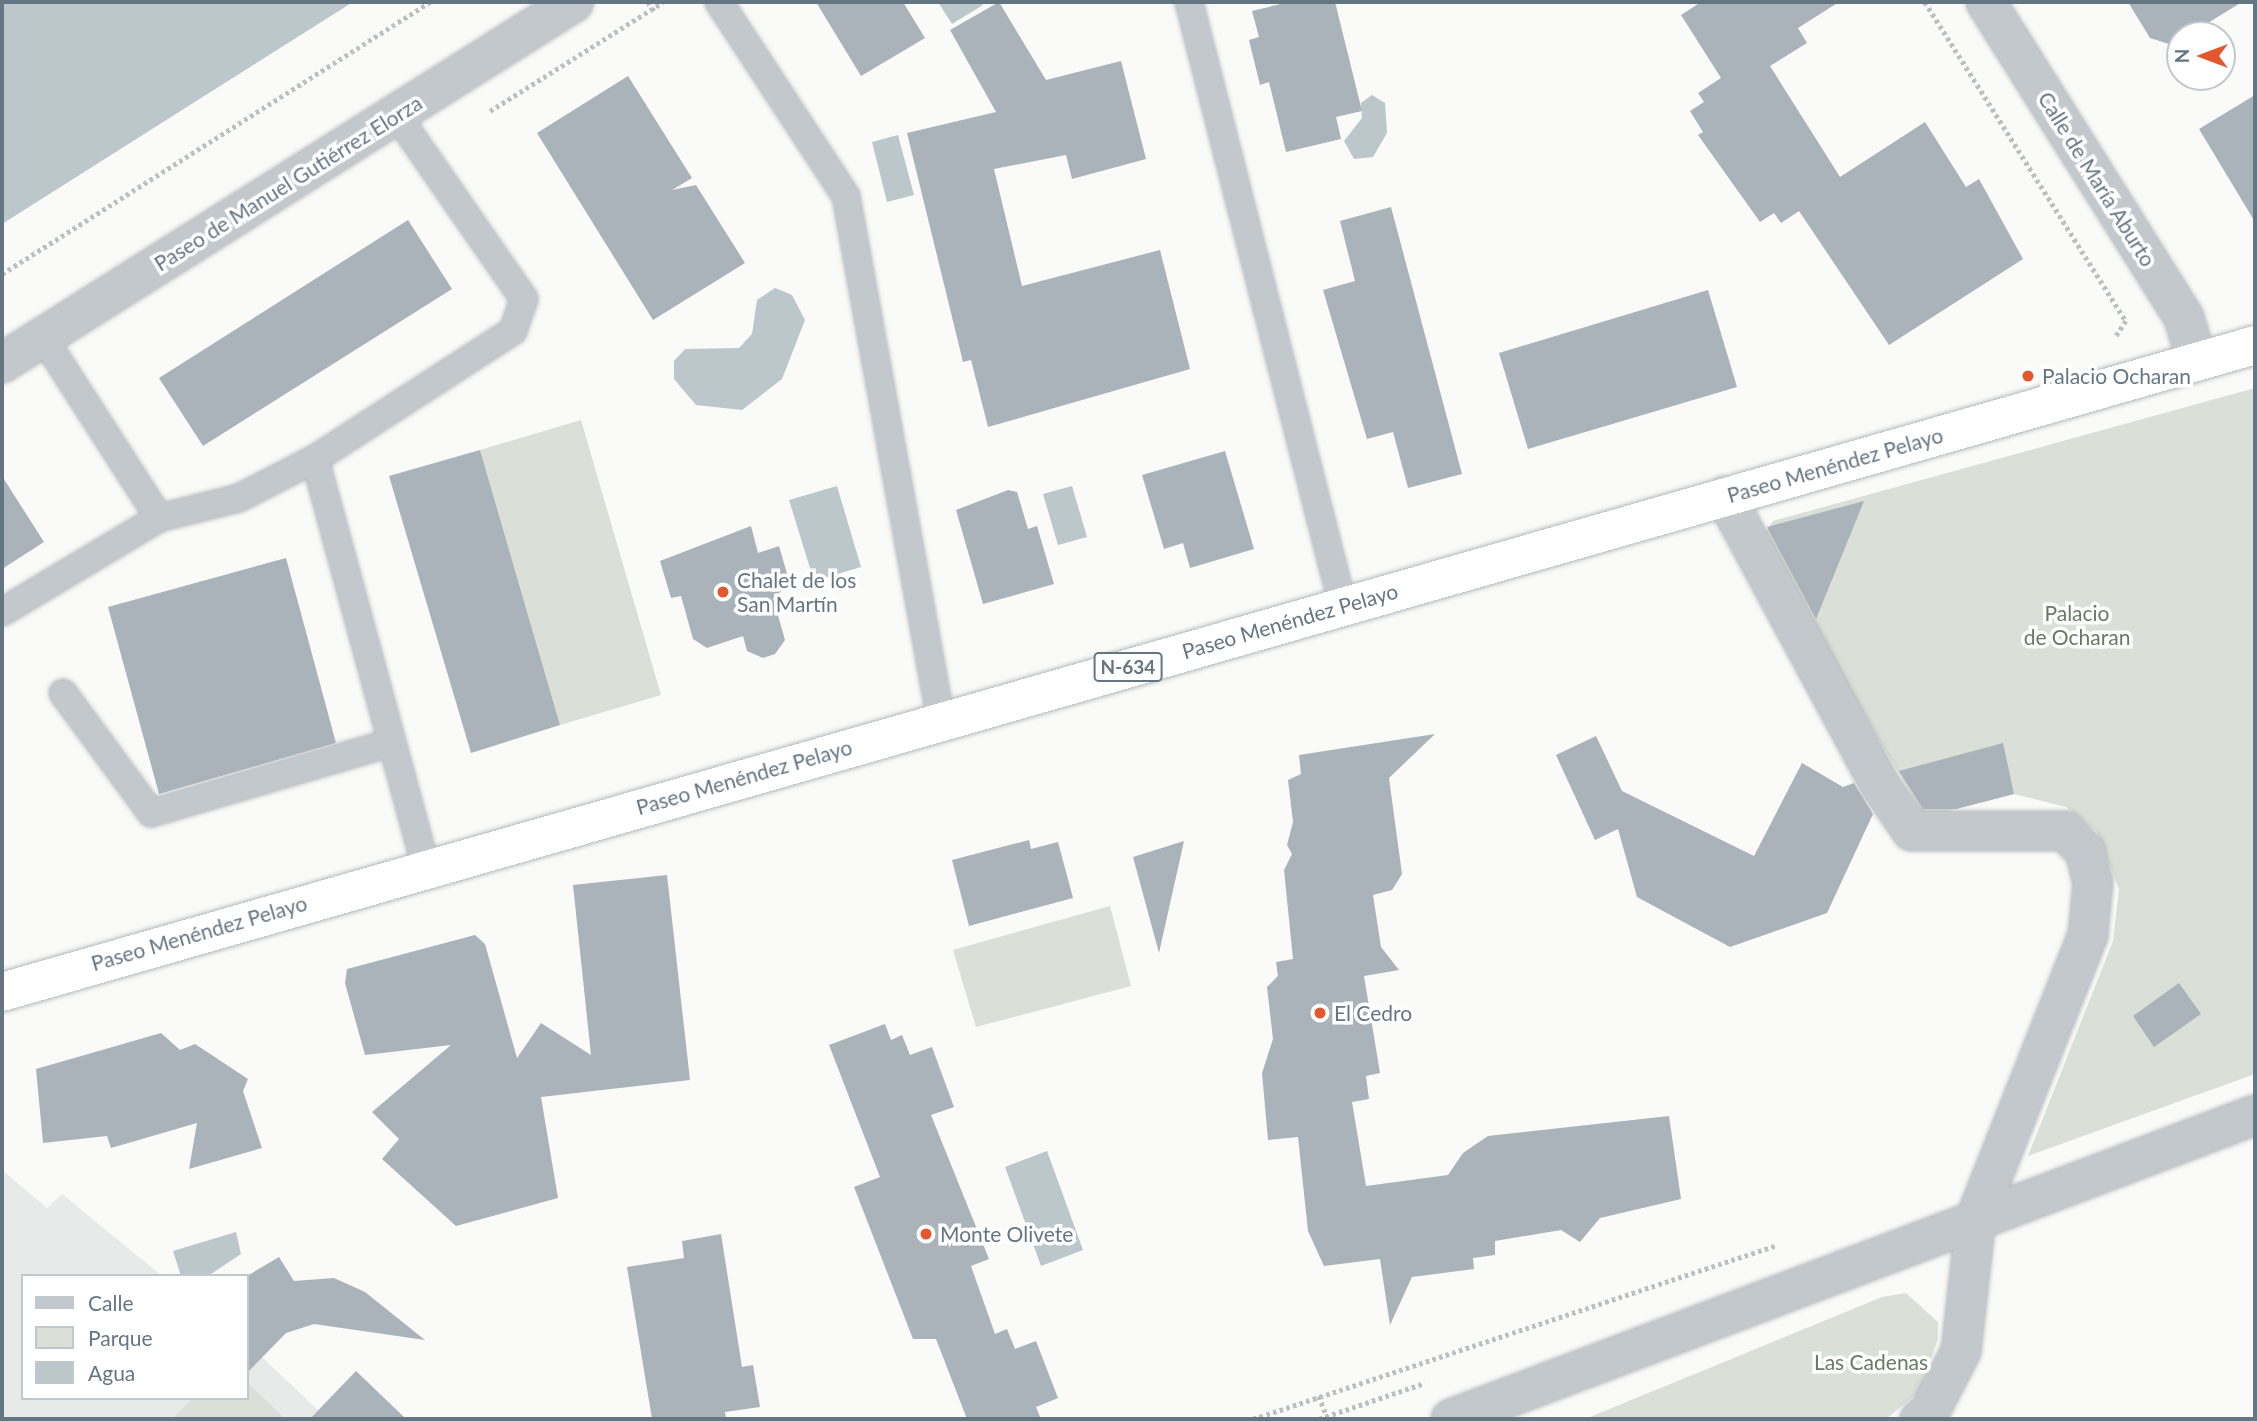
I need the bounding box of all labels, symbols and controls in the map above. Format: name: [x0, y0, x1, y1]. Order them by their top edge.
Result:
north arrow: [2166, 21, 2236, 91]
text: N: [2170, 49, 2193, 63]
street label: Calle de María Aburto: [2033, 87, 2161, 271]
street label: Paseo de Manuel Gutiérrez Elorza: [149, 90, 427, 276]
place label: Palacio Ocharan: [2042, 363, 2191, 389]
marker: Palacio Ocharan: [2020, 368, 2036, 384]
street label: Paseo Menéndez Pelayo: [1724, 422, 1946, 508]
place label: Chalet de los San Martín: [737, 567, 856, 617]
street label: Paseo Menéndez Pelayo: [1179, 578, 1401, 664]
marker: Chalet de los San Martín: [715, 584, 731, 600]
park label: Palacio de Ocharan: [2024, 600, 2130, 650]
road number: N-634: [1093, 652, 1163, 682]
street label: Paseo Menéndez Pelayo: [633, 734, 855, 820]
street label: Paseo Menéndez Pelayo: [88, 890, 310, 976]
place label: El Cedro: [1334, 1000, 1412, 1026]
marker: El Cedro: [1312, 1005, 1328, 1021]
place label: Monte Olivete: [940, 1221, 1073, 1247]
marker: Monte Olivete: [918, 1226, 934, 1242]
legend: [21, 1274, 248, 1400]
text: Calle: [88, 1290, 133, 1315]
text: Parque: [88, 1325, 153, 1350]
park label: Las Cadenas: [1814, 1349, 1928, 1375]
text: Agua: [88, 1360, 135, 1385]

